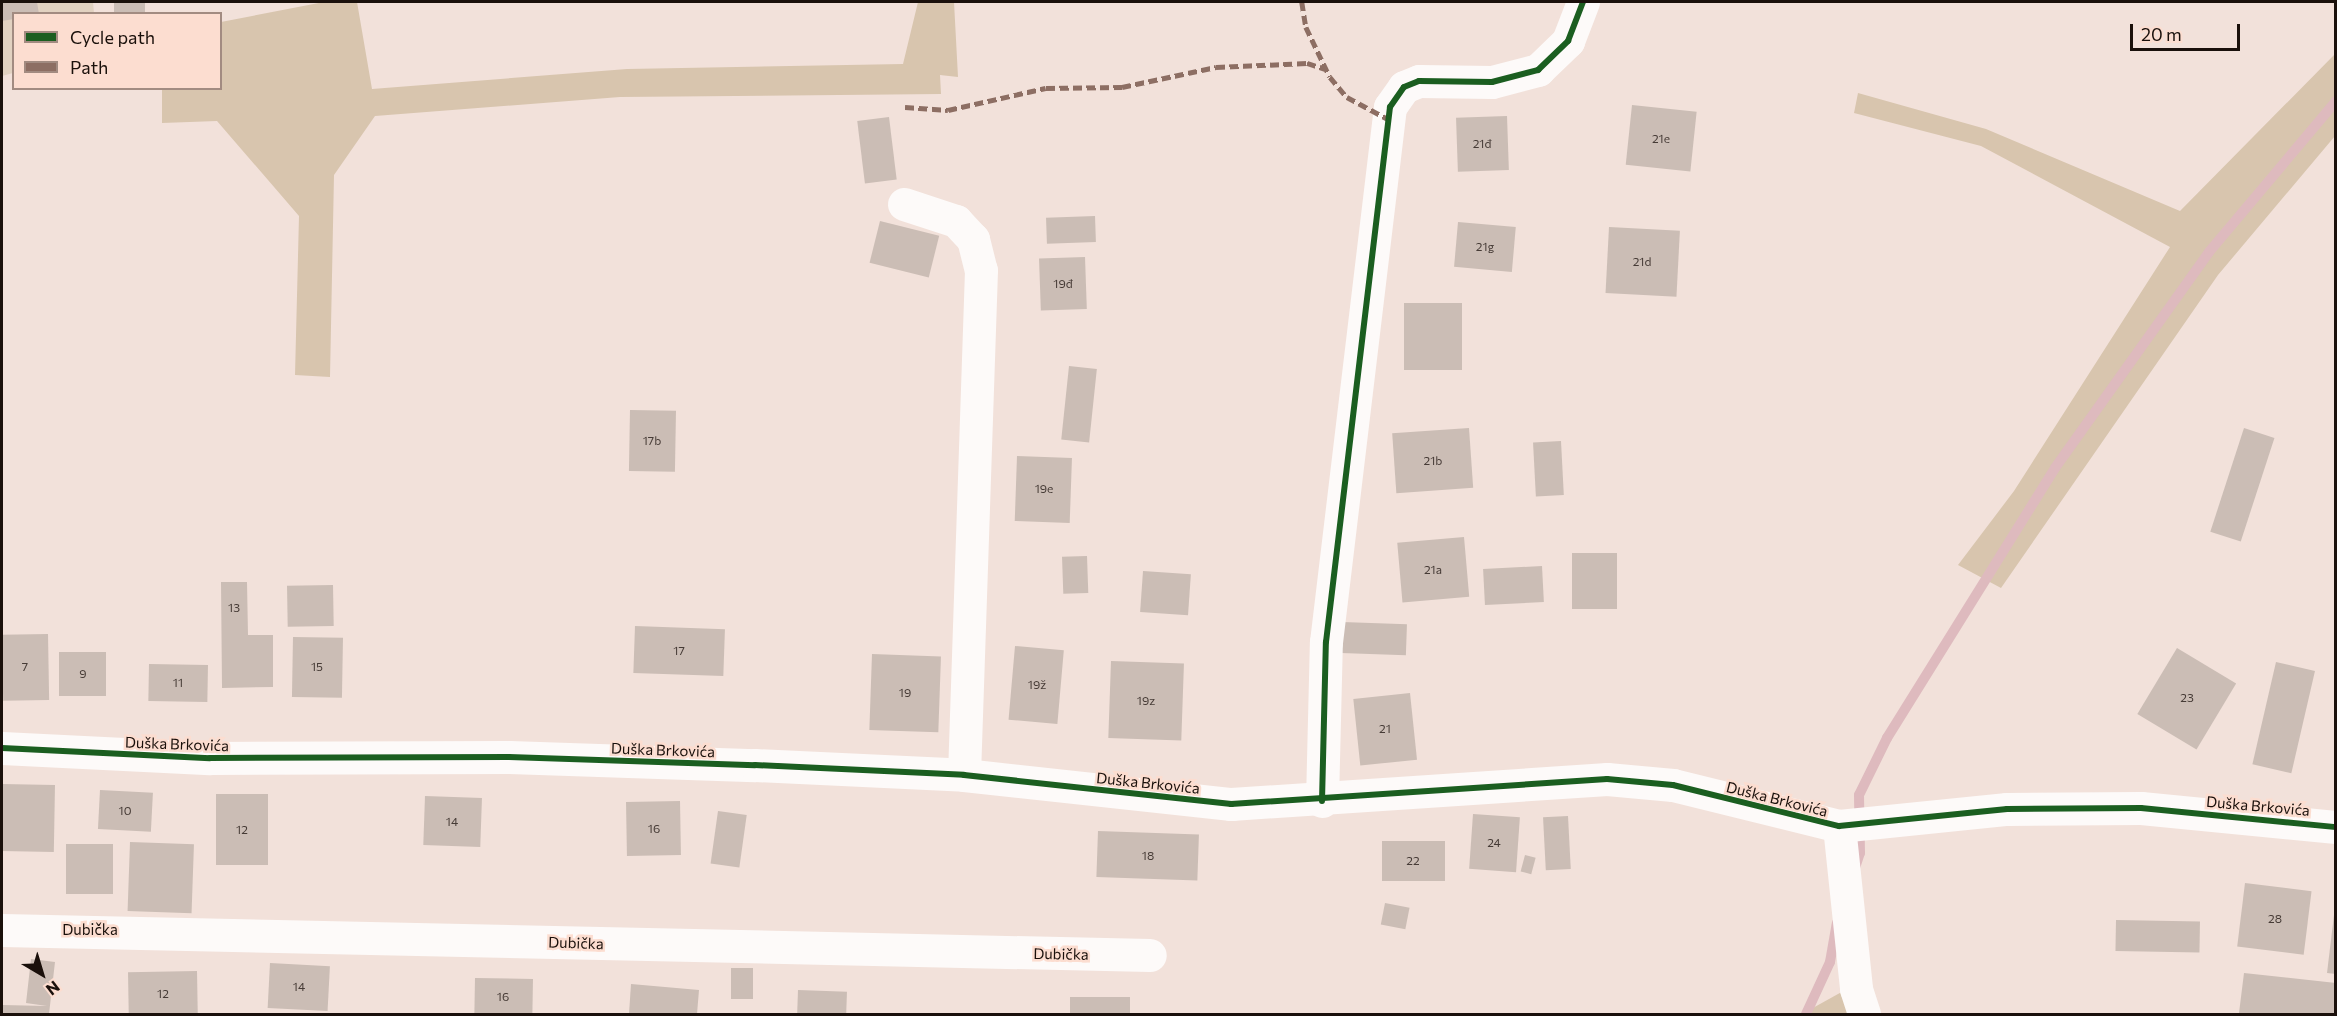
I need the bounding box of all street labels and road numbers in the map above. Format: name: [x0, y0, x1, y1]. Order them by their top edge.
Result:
street label: Duška Brkovića: [125, 733, 229, 755]
street label: Duška Brkovića: [611, 739, 715, 761]
street label: Duška Brkovića: [1095, 769, 1201, 797]
street label: Duška Brkovića: [1724, 778, 1830, 820]
street label: Duška Brkovića: [2205, 792, 2311, 820]
street label: Dubička: [62, 921, 118, 939]
street label: Dubička: [548, 933, 604, 953]
street label: Dubička: [1033, 945, 1089, 963]

